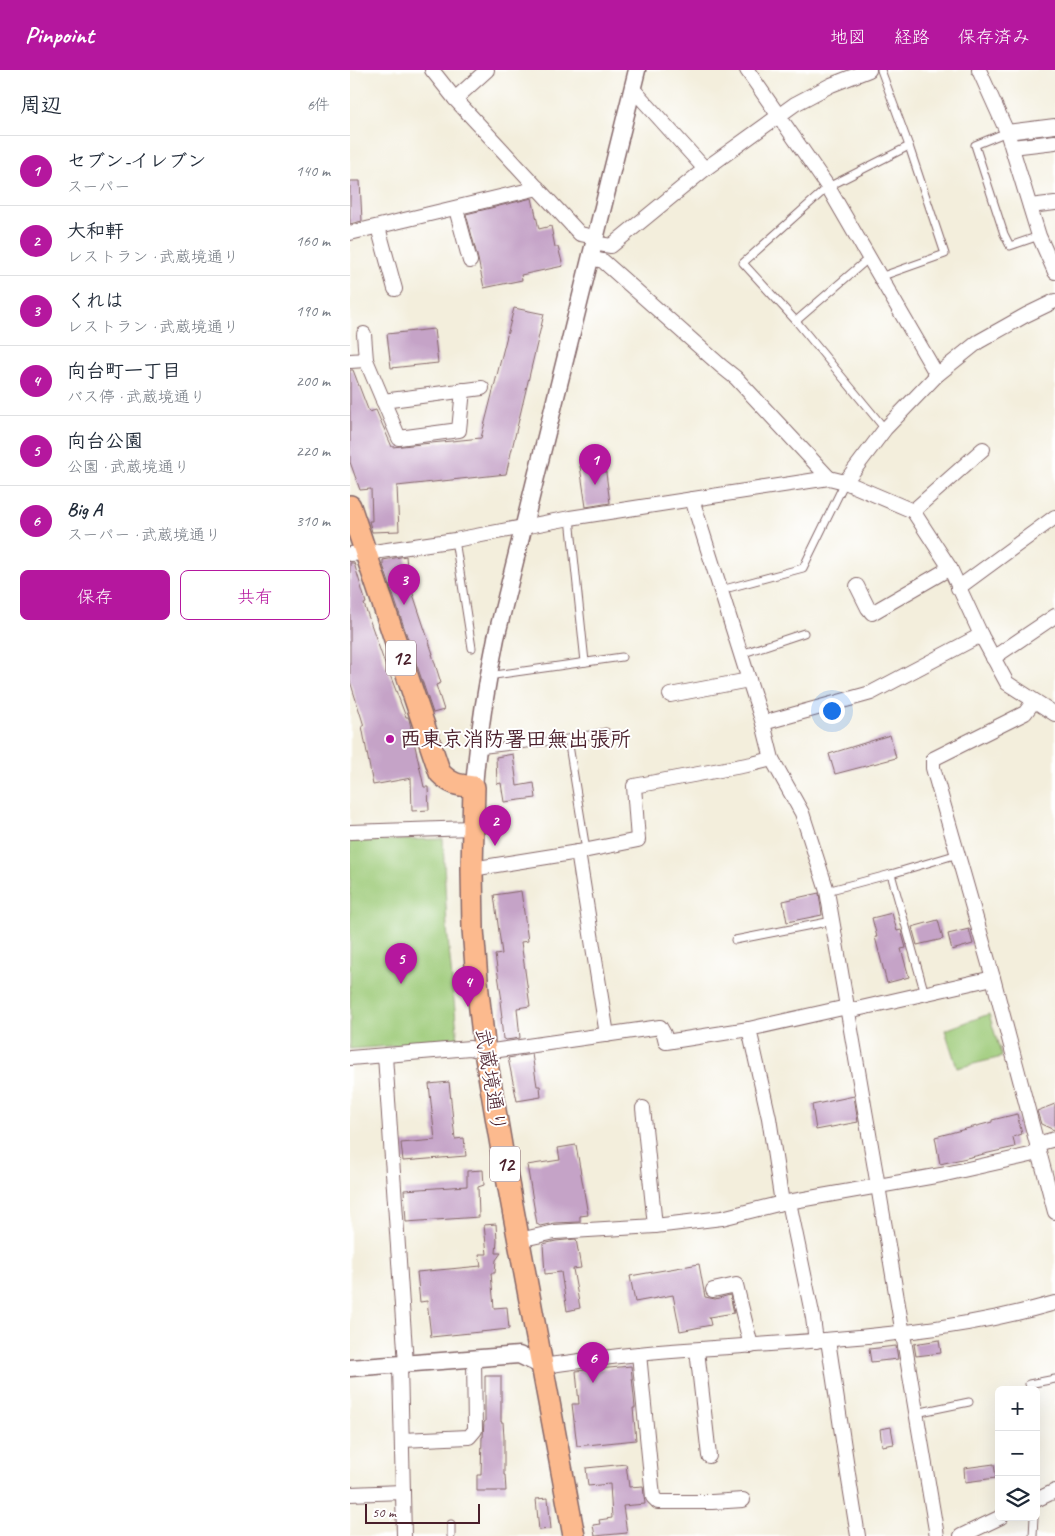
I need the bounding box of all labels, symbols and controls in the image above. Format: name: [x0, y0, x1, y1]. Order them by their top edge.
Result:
text: Pinpoint: [25, 20, 94, 50]
text: 地図: [830, 26, 866, 48]
text: 経路: [894, 26, 930, 48]
text: 保存済み: [958, 26, 1030, 48]
text: 周辺: [20, 92, 62, 118]
text: 6件: [307, 95, 330, 115]
text: セブン-イレブン: [67, 149, 206, 173]
text: 1: [32, 161, 40, 181]
text: 140 m: [296, 161, 330, 181]
text: スーパー: [67, 177, 130, 197]
text: 大和軒: [67, 219, 124, 243]
text: 2: [32, 231, 40, 251]
text: 160 m: [296, 231, 330, 251]
text: レストラン · 武蔵境通り: [67, 247, 239, 267]
text: くれは: [67, 289, 124, 313]
text: 3: [32, 301, 40, 321]
text: 190 m: [296, 301, 330, 321]
text: レストラン · 武蔵境通り: [67, 317, 239, 337]
text: 向台町一丁目: [67, 359, 181, 383]
text: 4: [32, 371, 40, 391]
text: 200 m: [296, 371, 330, 391]
text: バス停 · 武蔵境通り: [67, 387, 206, 407]
text: 向台公園: [67, 429, 143, 453]
text: 5: [33, 441, 39, 461]
text: 220 m: [296, 441, 330, 461]
pin: 1: [579, 444, 611, 485]
text: 公園 · 武蔵境通り: [67, 457, 190, 477]
text: Big A: [67, 497, 102, 521]
text: 6: [32, 511, 40, 531]
text: 310 m: [296, 511, 330, 531]
text: スーパー · 武蔵境通り: [67, 525, 221, 545]
pin: 3: [388, 564, 420, 605]
button: 保存: [20, 570, 170, 620]
button: 共有: [180, 570, 330, 620]
road number: 12: [386, 640, 416, 676]
your location: [819, 698, 845, 724]
place label: 西東京消防署田無出張所: [400, 726, 631, 752]
marker: 西東京消防署田無出張所: [384, 733, 396, 745]
pin: 2: [479, 805, 511, 846]
pin: 5: [385, 943, 417, 984]
pin: 4: [452, 966, 484, 1007]
street label: 武蔵境通り: [470, 1026, 512, 1134]
road number: 12: [490, 1146, 520, 1182]
pin: 6: [577, 1342, 609, 1383]
map controls: [995, 1386, 1040, 1521]
button: +: [995, 1386, 1040, 1431]
button: −: [995, 1431, 1040, 1476]
button: layers: [995, 1476, 1040, 1521]
scale bar: [365, 1501, 480, 1524]
text: 50 m: [372, 1504, 396, 1521]

